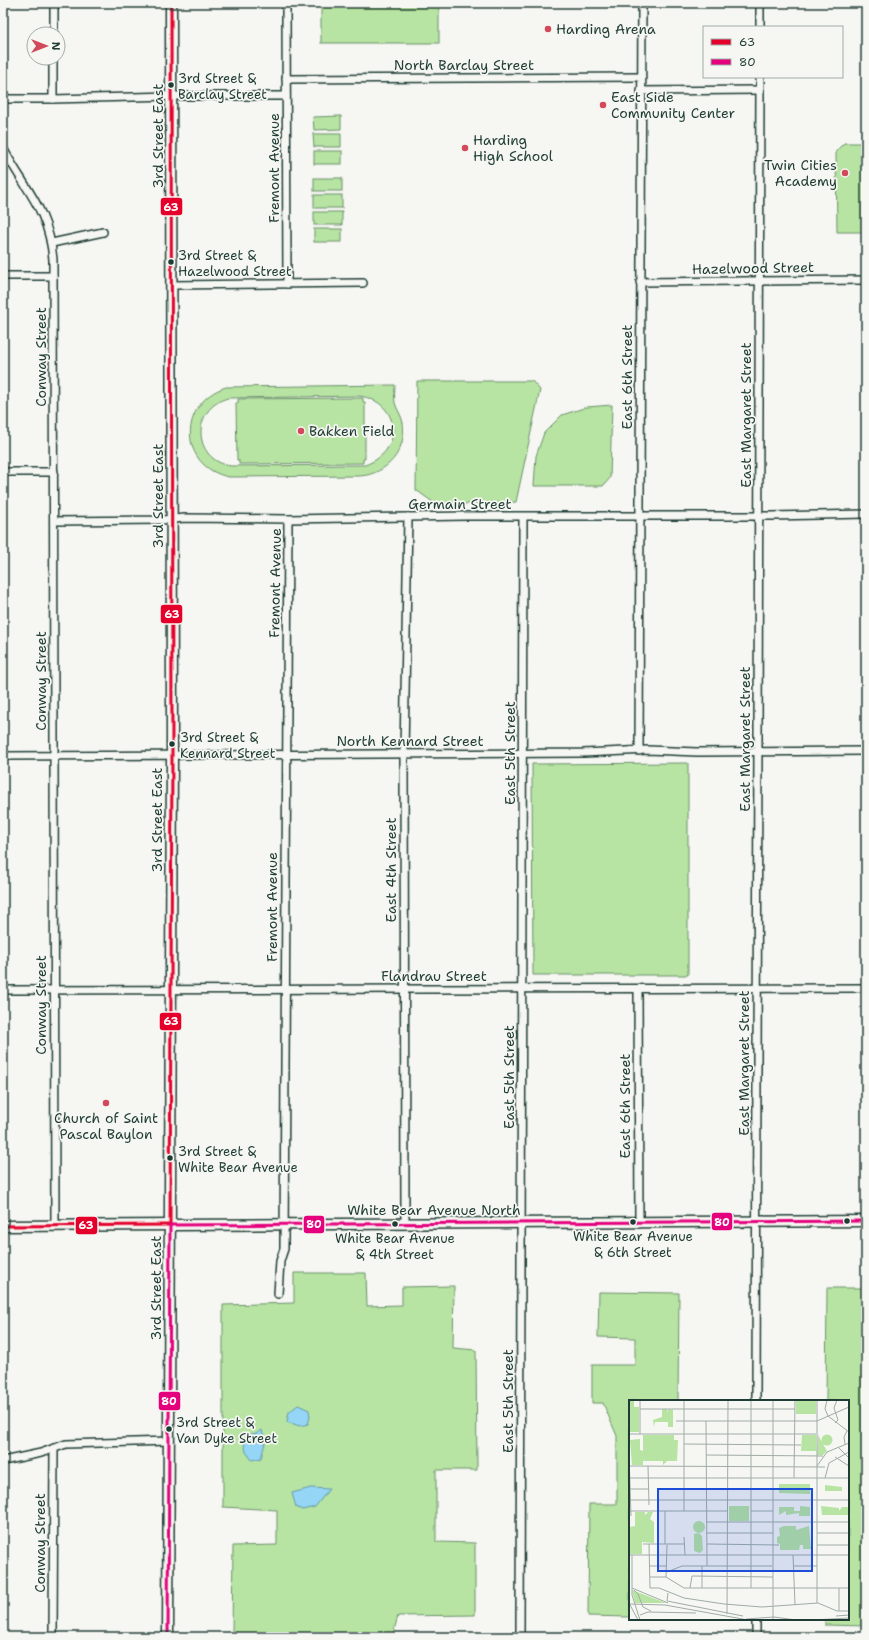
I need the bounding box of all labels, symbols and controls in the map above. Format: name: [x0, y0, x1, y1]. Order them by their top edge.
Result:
place label: Harding Arena: [556, 20, 656, 38]
marker: Harding Arena: [543, 24, 553, 34]
north arrow: [26, 26, 66, 66]
legend: [703, 26, 843, 78]
text: 63: [739, 34, 755, 50]
text: N: [48, 42, 63, 51]
text: 80: [739, 54, 756, 70]
street label: North Barclay Street: [394, 56, 534, 74]
place label: 3rd Street & Barclay Street: [178, 70, 267, 103]
marker: 3rd Street & Barclay Street: [166, 80, 176, 90]
street label: 3rd Street East: [149, 84, 167, 188]
place label: East Side Community Center: [611, 88, 736, 122]
marker: East Side Community Center: [598, 100, 608, 110]
street label: Fremont Avenue: [265, 113, 283, 223]
place label: Harding High School: [473, 131, 554, 165]
marker: Harding High School: [460, 143, 470, 153]
place label: Twin Cities Academy: [764, 156, 837, 190]
marker: Twin Cities Academy: [840, 168, 850, 178]
line badge: 63: [160, 197, 183, 216]
text: 63: [163, 200, 179, 215]
place label: 3rd Street & Hazelwood Street: [178, 247, 292, 280]
marker: 3rd Street & Hazelwood Street: [166, 257, 176, 267]
street label: Hazelwood Street: [692, 258, 814, 278]
street label: Conway Street: [32, 307, 50, 407]
street label: East 6th Street: [618, 325, 636, 429]
street label: East Margaret Street: [737, 342, 755, 488]
place label: Bakken Field: [309, 422, 394, 440]
marker: Bakken Field: [296, 426, 306, 436]
street label: 3rd Street East: [149, 444, 167, 548]
street label: Germain Street: [408, 495, 512, 513]
street label: Fremont Avenue: [265, 528, 285, 638]
line badge: 63: [160, 604, 183, 624]
text: 63: [164, 607, 180, 622]
street label: Conway Street: [32, 631, 50, 731]
street label: East Margaret Street: [736, 666, 754, 812]
street label: East 5th Street: [501, 701, 519, 805]
place label: 3rd Street & Kennard Street: [180, 729, 276, 762]
street label: North Kennard Street: [336, 732, 484, 750]
marker: 3rd Street & Kennard Street: [167, 739, 177, 749]
street label: 3rd Street East: [148, 768, 166, 872]
street label: East 4th Street: [382, 817, 400, 923]
street label: Fremont Avenue: [263, 852, 281, 962]
street label: Conway Street: [32, 955, 50, 1055]
street label: Flandrau Street: [381, 967, 487, 985]
street label: East Margaret Street: [735, 990, 753, 1136]
line badge: 63: [159, 1012, 182, 1031]
text: 63: [163, 1014, 179, 1029]
street label: East 5th Street: [500, 1025, 518, 1129]
street label: East 6th Street: [616, 1054, 634, 1158]
marker: Church of Saint Pascal Baylon: [101, 1098, 111, 1108]
place label: Church of Saint Pascal Baylon: [54, 1109, 158, 1143]
place label: 3rd Street & White Bear Avenue: [178, 1143, 298, 1176]
marker: 3rd Street & White Bear Avenue: [165, 1153, 175, 1163]
street label: White Bear Avenue North: [347, 1201, 521, 1219]
line badge: 80: [711, 1212, 733, 1231]
line badge: 80: [303, 1215, 325, 1234]
text: 80: [714, 1215, 730, 1230]
line badge: 63: [75, 1216, 98, 1235]
unlabelled marker: [842, 1216, 852, 1226]
text: 80: [306, 1217, 322, 1232]
marker: White Bear Avenue & 6th Street: [628, 1217, 638, 1227]
text: 63: [78, 1218, 94, 1233]
marker: White Bear Avenue & 4th Street: [390, 1219, 400, 1229]
place label: White Bear Avenue & 6th Street: [573, 1228, 693, 1261]
place label: White Bear Avenue & 4th Street: [335, 1230, 455, 1263]
street label: 3rd Street East: [147, 1236, 165, 1340]
street label: East 5th Street: [499, 1349, 517, 1453]
line badge: 80: [158, 1391, 181, 1411]
text: 80: [161, 1394, 177, 1409]
inset map: [629, 1400, 849, 1620]
place label: 3rd Street & Van Dyke Street: [176, 1414, 277, 1447]
marker: 3rd Street & Van Dyke Street: [164, 1424, 174, 1434]
street label: Conway Street: [31, 1493, 49, 1593]

